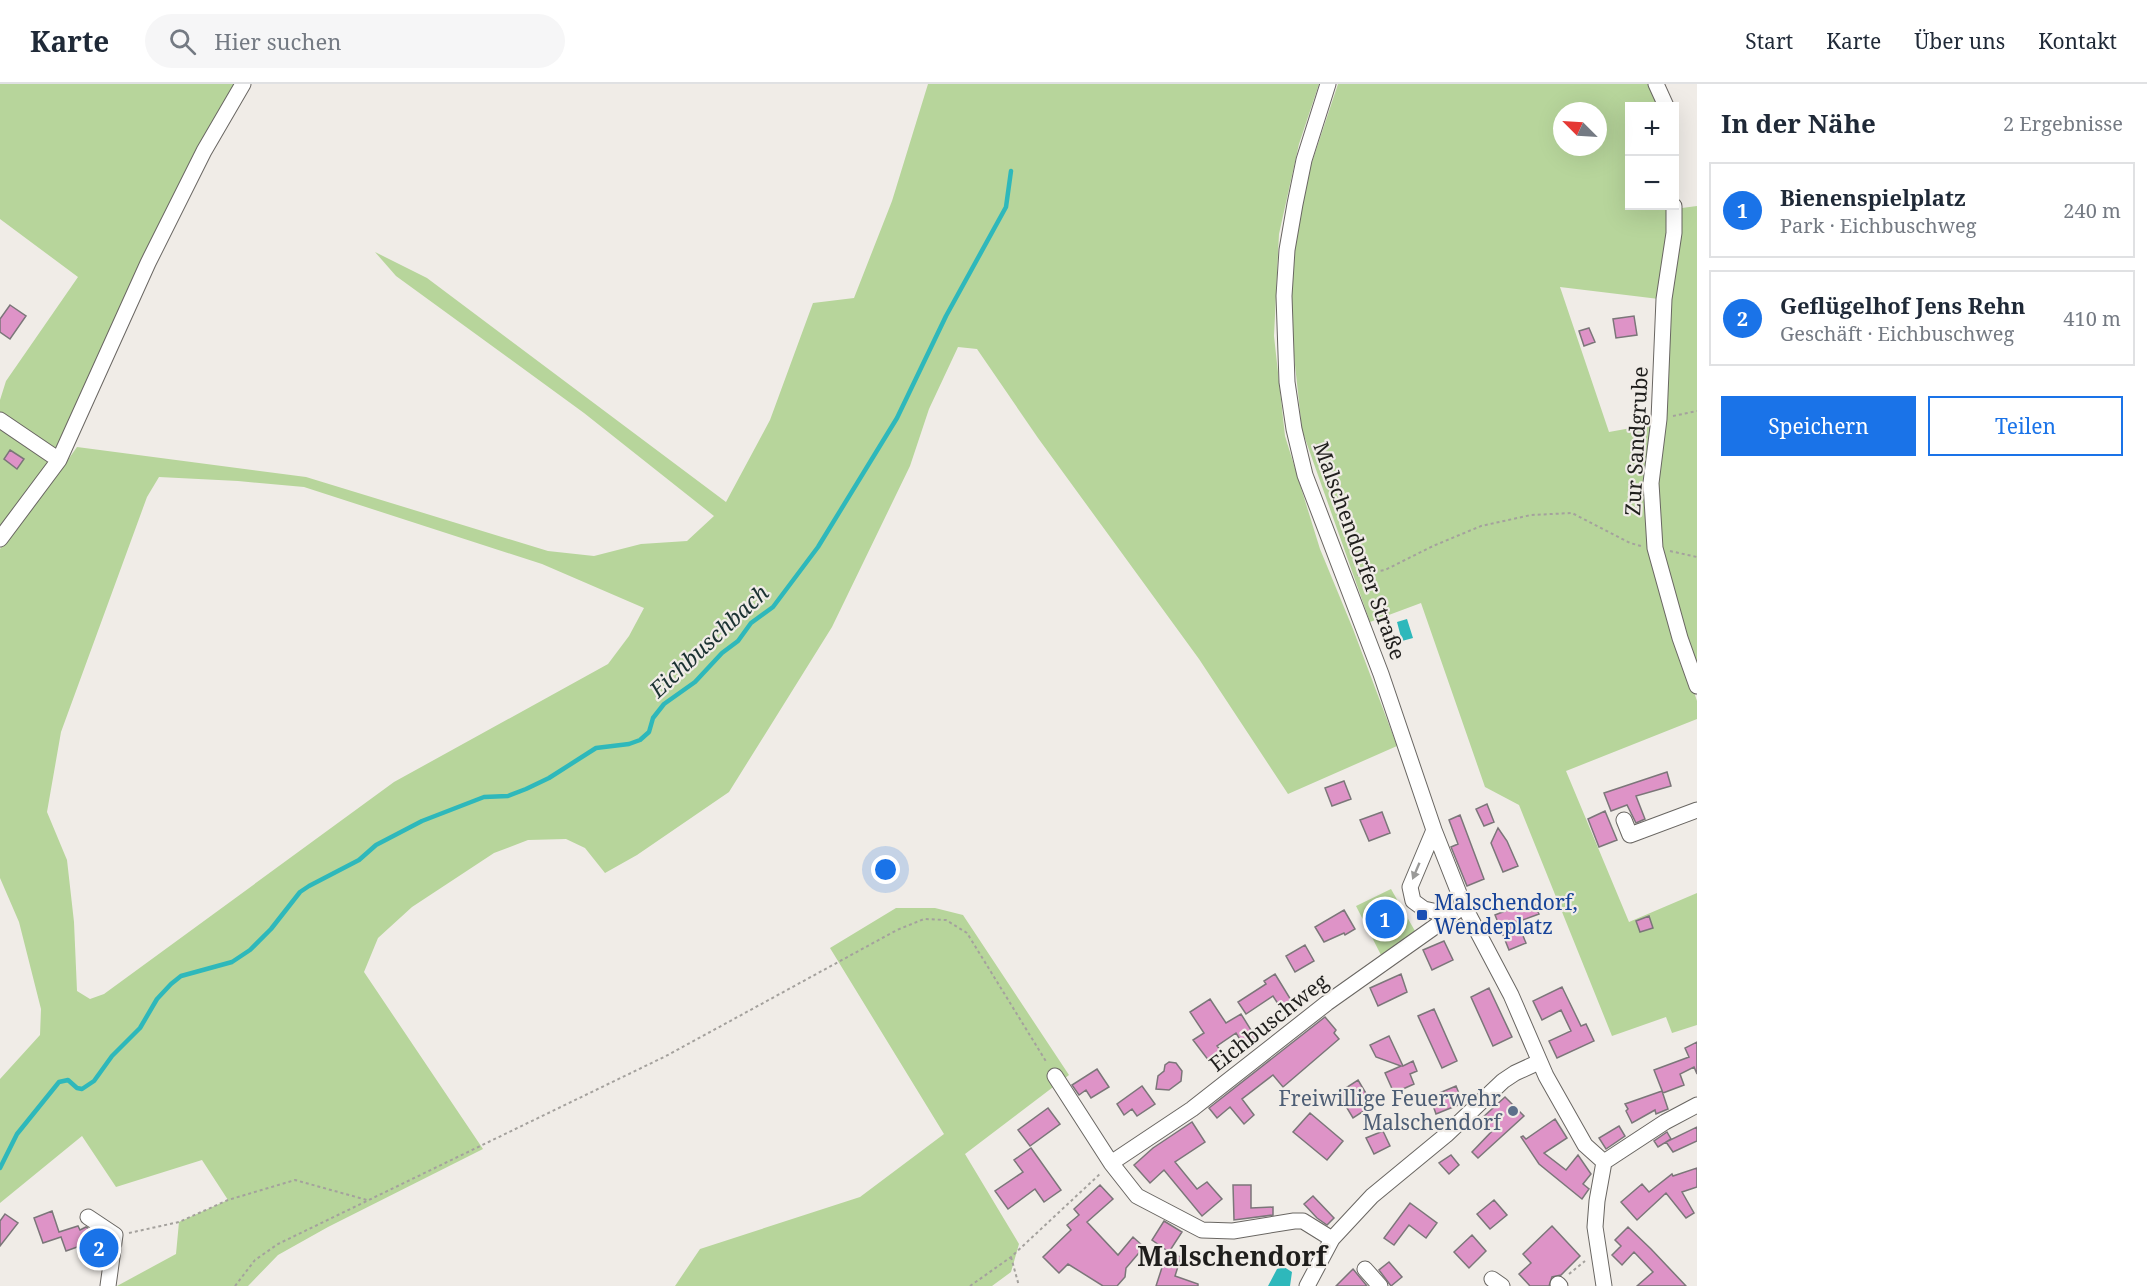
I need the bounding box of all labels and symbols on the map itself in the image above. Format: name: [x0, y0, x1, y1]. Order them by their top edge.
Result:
north arrow: [1553, 102, 1607, 156]
street label: Zur Sandgrube: [1618, 366, 1654, 516]
street label: Malschendorfer Straße: [1307, 438, 1412, 664]
water label: Eichbuschbach: [641, 577, 774, 704]
your location: [871, 855, 900, 884]
one-way arrow: [1411, 863, 1421, 881]
place label: Malschendorf, Wendeplatz: [1434, 888, 1578, 940]
pin: 1: [1366, 896, 1404, 942]
marker: Malschendorf, Wendeplatz: [1415, 908, 1429, 922]
street label: Eichbuschweg: [1203, 967, 1334, 1077]
place label: Freiwillige Feuerwehr Malschendorf: [1278, 1084, 1503, 1136]
marker: Freiwillige Feuerwehr Malschendorf: [1506, 1104, 1520, 1118]
pin: 2: [80, 1226, 118, 1270]
district label: Malschendorf: [1137, 1237, 1329, 1274]

